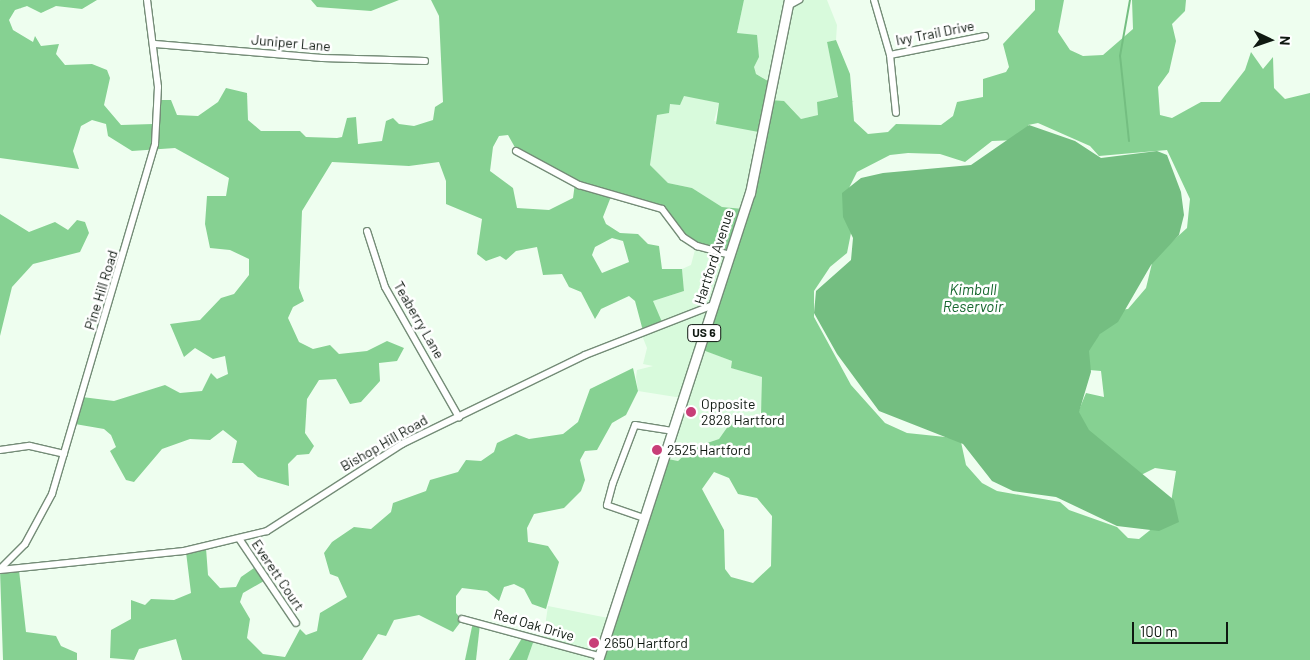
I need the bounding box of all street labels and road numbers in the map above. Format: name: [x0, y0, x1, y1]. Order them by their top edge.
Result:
street label: Ivy Trail Drive: [894, 17, 976, 49]
street label: Juniper Lane: [251, 31, 331, 55]
street label: Hartford Avenue: [691, 208, 737, 306]
street label: Pine Hill Road: [81, 248, 121, 332]
street label: Teaberry Lane: [390, 278, 448, 362]
road number: US 6: [686, 323, 722, 342]
street label: Bishop Hill Road: [338, 411, 430, 475]
street label: Everett Court: [248, 536, 308, 614]
street label: Red Oak Drive: [492, 605, 576, 645]

